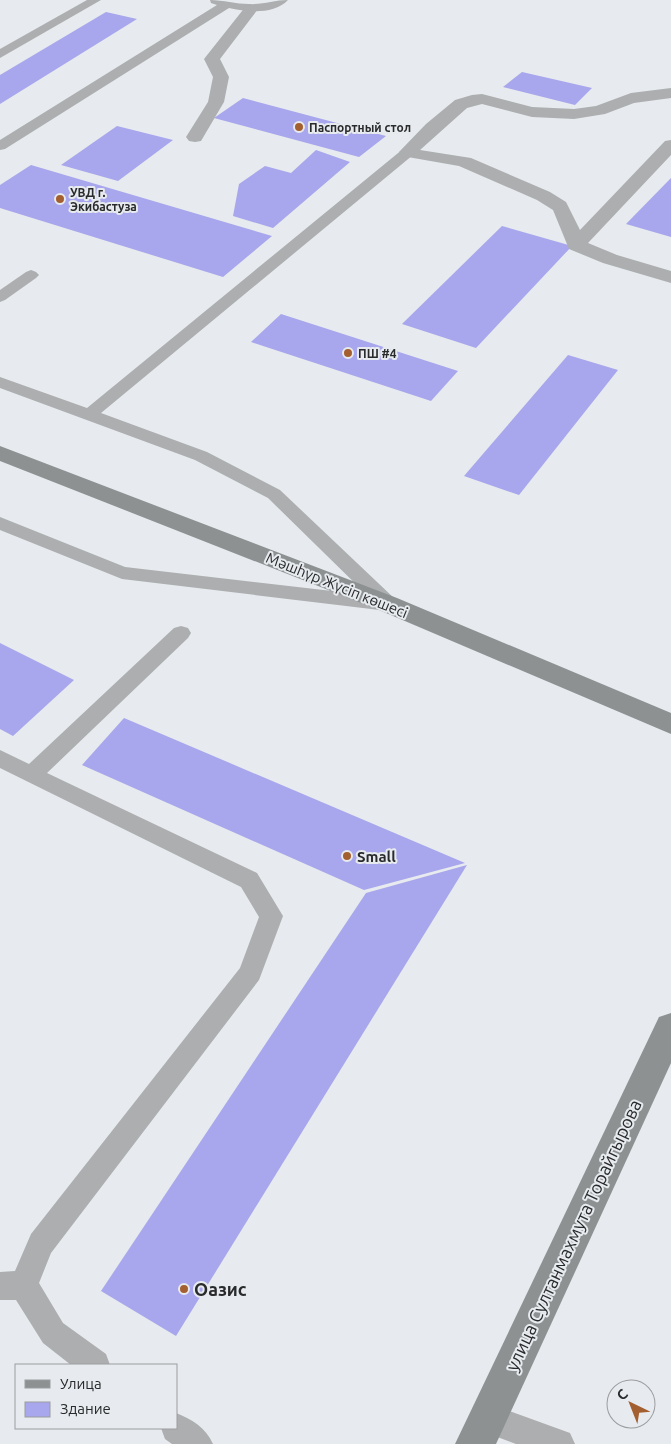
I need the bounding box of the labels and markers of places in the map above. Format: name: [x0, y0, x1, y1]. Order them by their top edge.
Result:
marker: Паспортный стол: [293, 121, 305, 133]
place label: Паспортный стол: [309, 121, 411, 134]
place label: УВД г. Экибастуза: [70, 186, 137, 213]
marker: УВД г. Экибастуза: [54, 193, 66, 205]
marker: ПШ #4: [342, 347, 354, 359]
place label: ПШ #4: [358, 347, 397, 360]
place label: Small: [357, 848, 396, 865]
marker: Small: [341, 850, 353, 862]
place label: Оазис: [194, 1279, 247, 1299]
marker: Оазис: [178, 1283, 190, 1295]

